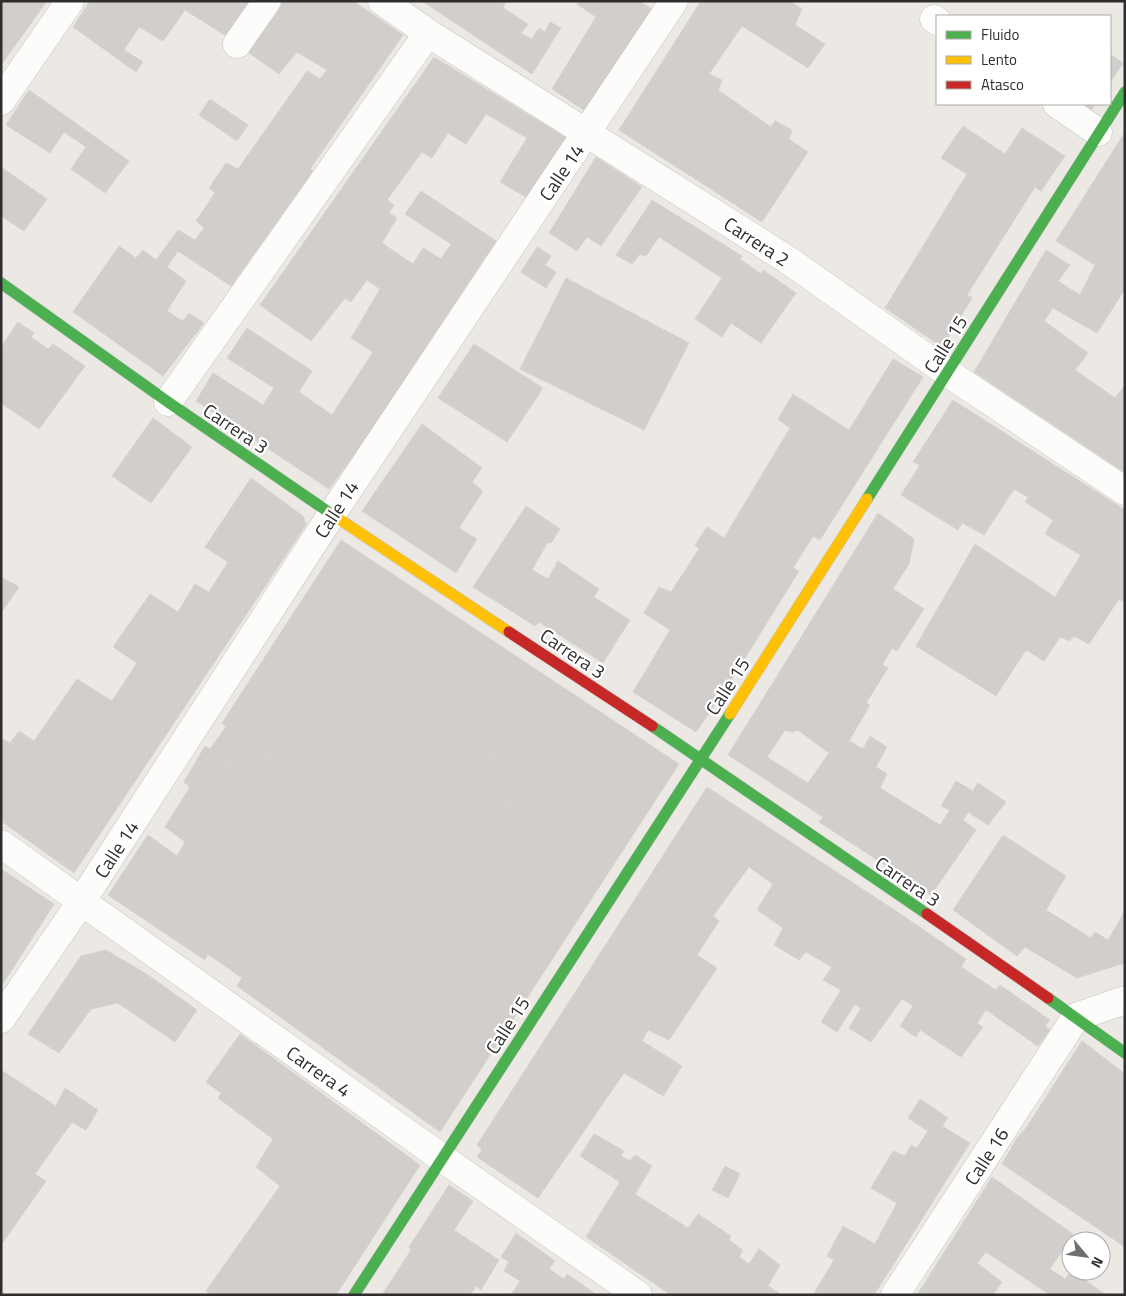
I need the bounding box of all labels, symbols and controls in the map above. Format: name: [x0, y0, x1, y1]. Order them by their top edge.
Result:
legend: [936, 15, 1111, 105]
text: Fluido: [981, 23, 1020, 46]
text: Lento: [981, 48, 1017, 71]
text: Atasco: [981, 73, 1024, 96]
street label: Calle 14: [531, 137, 591, 207]
street label: Carrera 2: [718, 209, 796, 273]
street label: Calle 15: [916, 309, 974, 379]
street label: Carrera 3: [197, 395, 275, 461]
street label: Calle 14: [306, 474, 366, 544]
street label: Carrera 3: [534, 620, 612, 686]
street label: Calle 15: [697, 651, 757, 721]
street label: Calle 14: [86, 814, 146, 884]
street label: Carrera 3: [869, 848, 947, 914]
street label: Calle 15: [477, 990, 537, 1060]
street label: Carrera 4: [281, 1038, 357, 1104]
street label: Calle 16: [956, 1121, 1016, 1191]
north arrow: [1061, 1231, 1111, 1281]
text: N: [1086, 1253, 1109, 1272]

